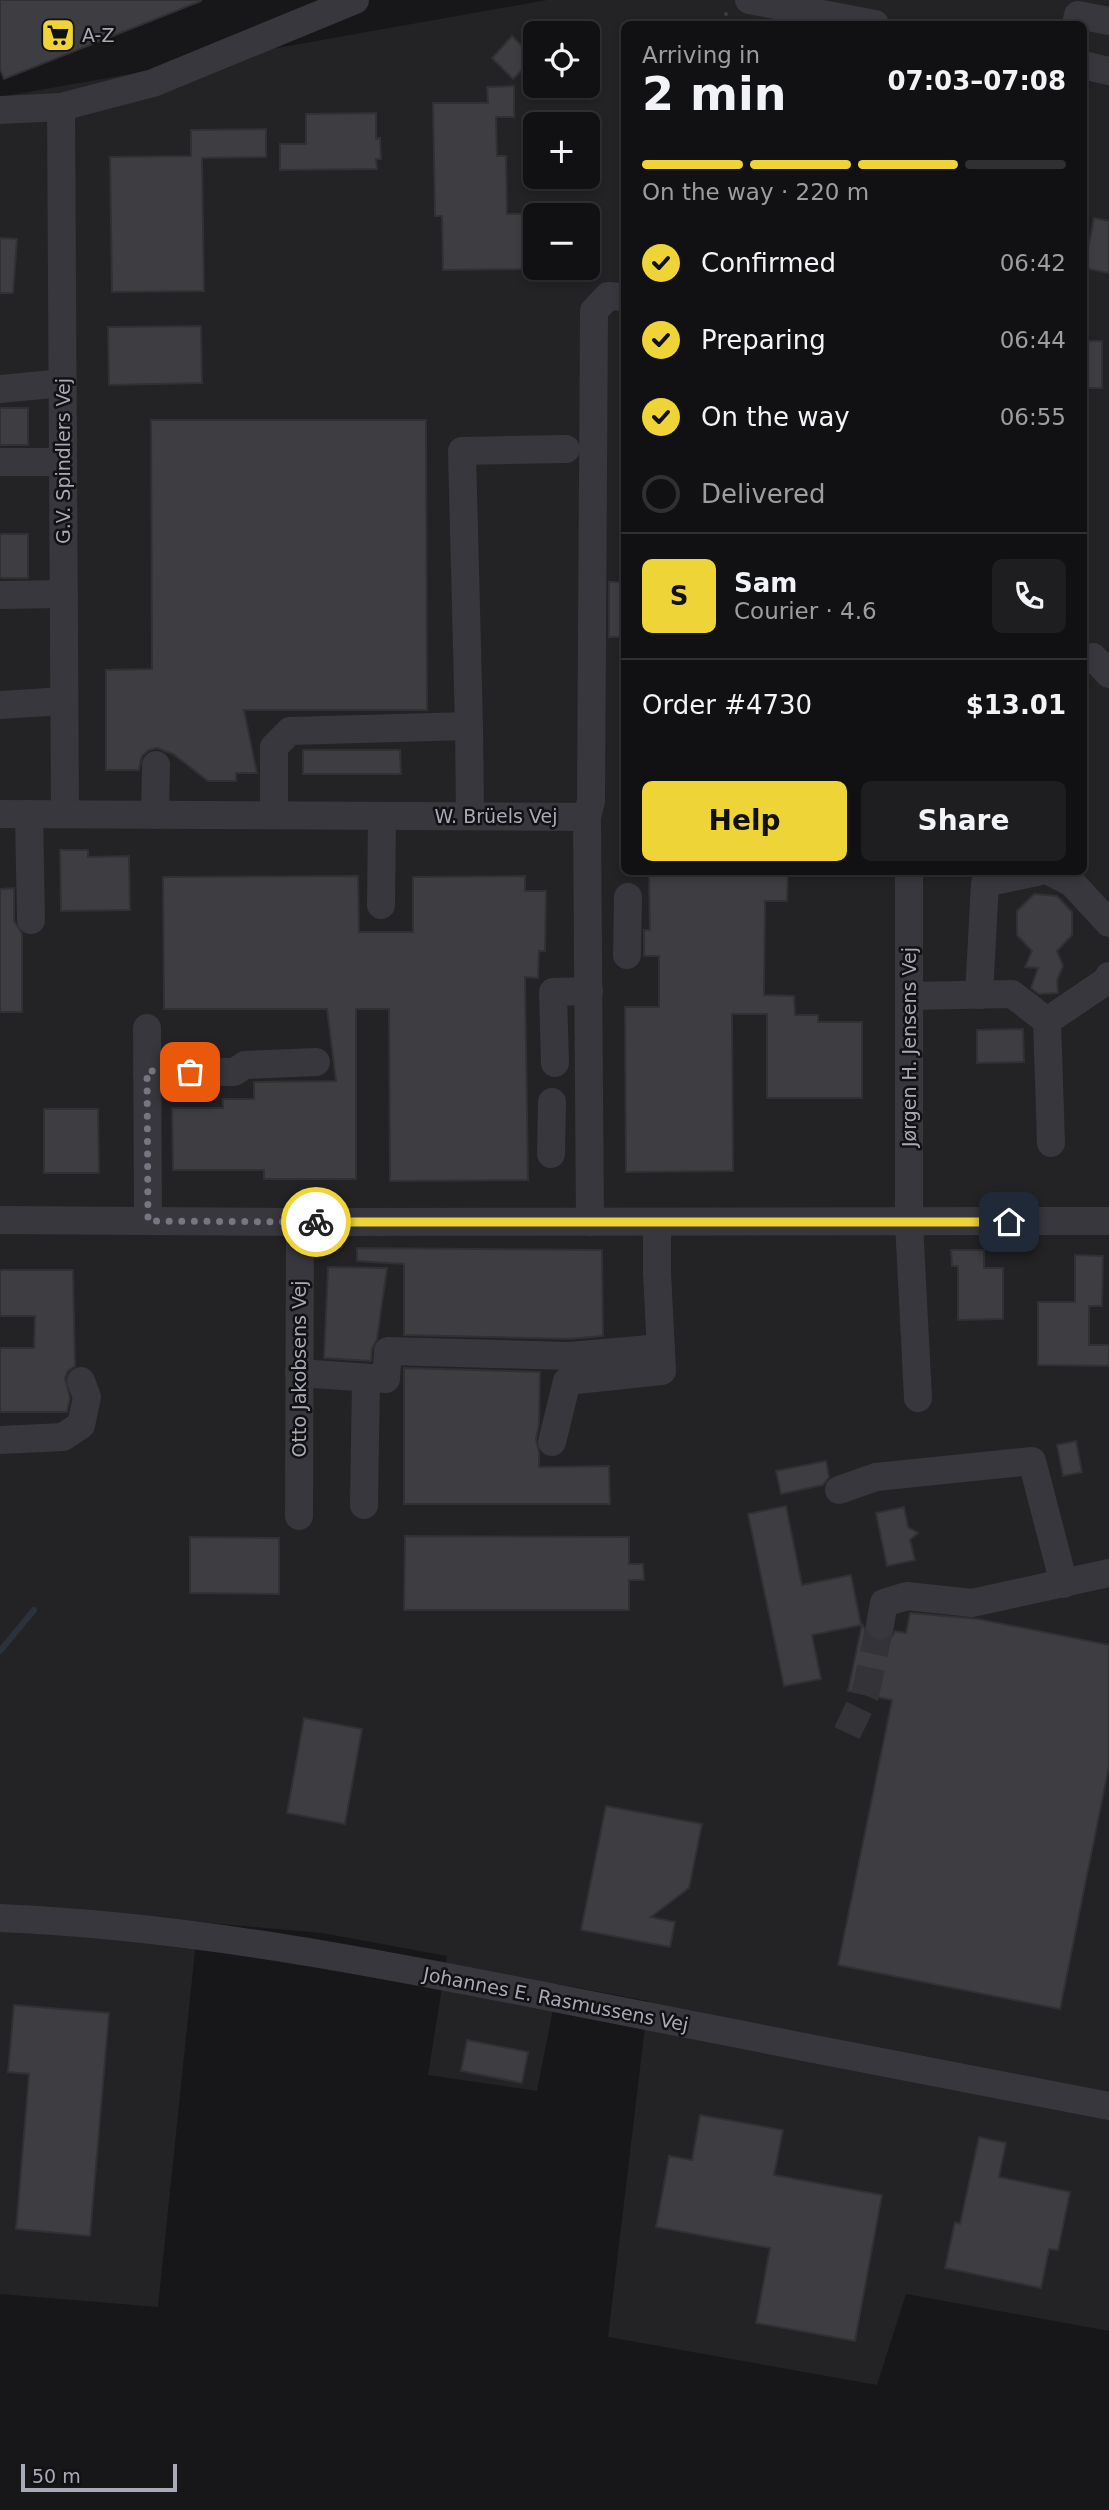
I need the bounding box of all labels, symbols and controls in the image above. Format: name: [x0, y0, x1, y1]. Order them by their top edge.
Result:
supermarket icon: A-Z: [39, 16, 77, 54]
map controls: [523, 21, 600, 280]
button: locate: [523, 21, 600, 98]
place label: A-Z: [82, 24, 114, 46]
text: Arriving in: [642, 42, 760, 68]
text: 07:03–07:08: [887, 66, 1066, 96]
text: 2 min: [642, 67, 786, 121]
button: +: [523, 112, 600, 189]
text: On the way · 220 m: [642, 179, 869, 205]
button: −: [523, 203, 600, 280]
icon: check: [642, 244, 680, 282]
text: Confirmed: [701, 248, 836, 278]
text: 06:42: [1000, 250, 1066, 276]
icon: check: [642, 321, 680, 359]
text: Preparing: [701, 325, 826, 355]
text: 06:44: [1000, 327, 1066, 353]
street label: G.V. Spindlers Vej: [52, 378, 74, 544]
icon: check: [642, 398, 680, 436]
text: On the way: [701, 402, 850, 432]
text: 06:55: [1000, 404, 1066, 430]
text: Delivered: [701, 479, 825, 509]
button: phone: [992, 559, 1066, 633]
text: Sam: [734, 568, 797, 598]
text: S: [670, 581, 688, 611]
text: Courier · 4.6: [734, 598, 877, 624]
text: Order #4730: [642, 690, 812, 720]
text: $13.01: [966, 690, 1066, 720]
button: Help: [642, 781, 847, 861]
button: Share: [861, 781, 1066, 861]
street label: W. Brüels Vej: [435, 805, 557, 827]
street label: Jørgen H. Jensens Vej: [898, 947, 920, 1148]
pin: [160, 1042, 220, 1102]
icon: bag: [171, 1053, 209, 1091]
courier: [281, 1187, 351, 1257]
pin: [979, 1192, 1039, 1252]
icon: bike: [297, 1203, 335, 1241]
icon: home: [990, 1203, 1028, 1241]
street label: Otto Jakobsens Vej: [288, 1281, 310, 1457]
street label: Johannes E. Rasmussens Vej: [421, 1962, 690, 2036]
scale bar: [21, 2461, 177, 2493]
text: 50 m: [32, 2465, 81, 2487]

